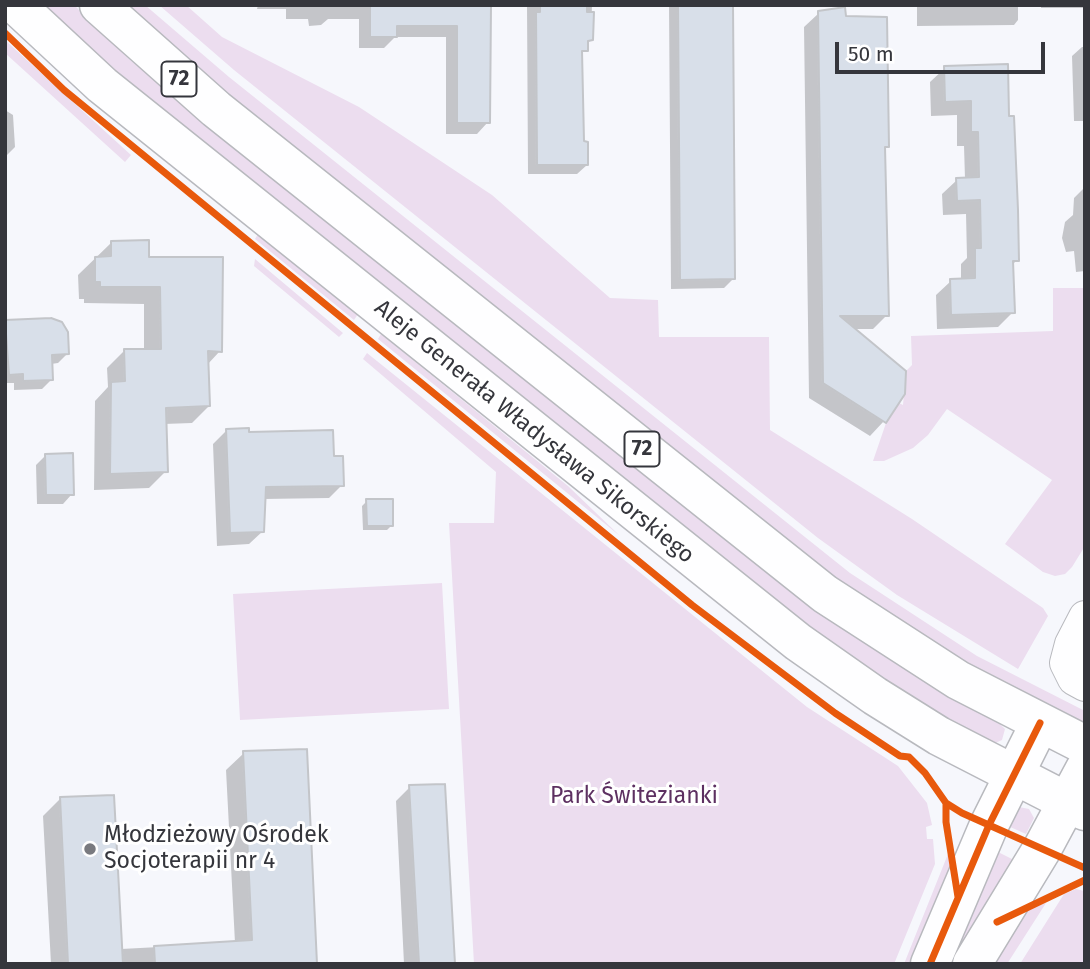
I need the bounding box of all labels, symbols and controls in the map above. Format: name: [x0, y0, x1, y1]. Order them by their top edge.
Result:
scale bar: [838, 28, 1048, 72]
text: 50 m: [848, 41, 894, 67]
road number: 72: [162, 62, 196, 96]
street label: Aleje Generała Władysława Sikorskiego: [369, 294, 699, 570]
road number: 72: [624, 432, 660, 466]
park label: Park Świtezianki: [550, 783, 718, 811]
place label: Młodzieżowy Ośrodek Socjoterapii nr 4: [104, 822, 328, 876]
marker: Młodzieżowy Ośrodek Socjoterapii nr 4: [82, 841, 98, 857]

